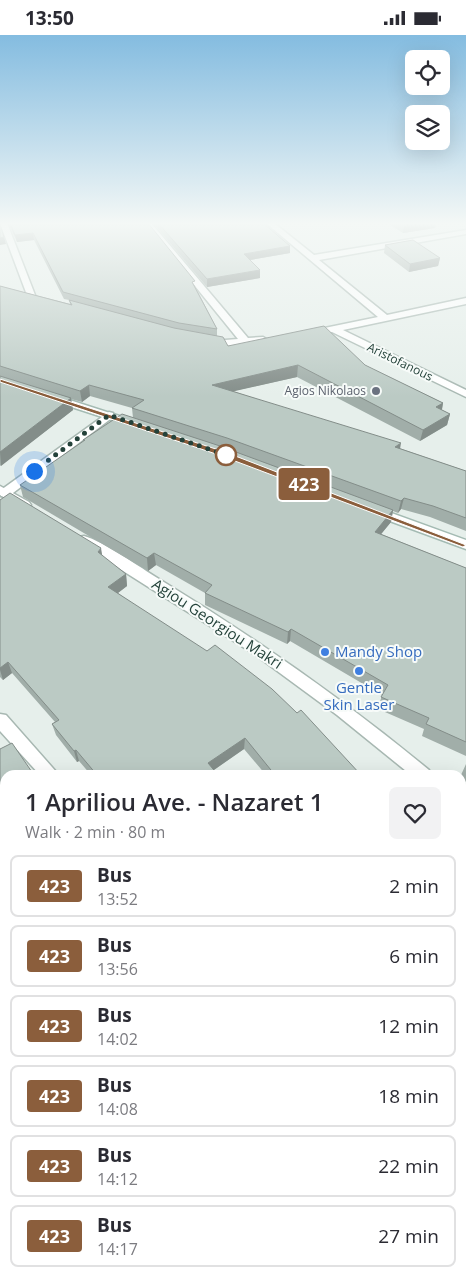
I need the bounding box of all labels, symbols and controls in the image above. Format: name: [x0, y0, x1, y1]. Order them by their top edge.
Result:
text: 13:50: [25, 5, 74, 31]
map controls: [405, 50, 450, 150]
button: locate: [405, 50, 450, 95]
button: layers: [405, 105, 450, 150]
street label: Aristofanous: [365, 338, 436, 385]
place label: Agios Nikolaos: [285, 382, 366, 399]
marker: Agios Nikolaos: [370, 385, 382, 397]
unlabelled marker: [215, 444, 237, 466]
your location: [22, 459, 47, 484]
line badge: 423: [275, 468, 333, 500]
text: 423: [289, 472, 319, 496]
street label: Agiou Georgiou Makri: [148, 573, 287, 673]
place label: Mandy Shop: [335, 641, 422, 661]
marker: Mandy Shop: [319, 646, 331, 658]
marker: Gentle Skin Laser: [353, 665, 365, 677]
place label: Gentle Skin Laser: [324, 677, 394, 714]
text: 1 Apriliou Ave. - Nazaret 1: [25, 785, 323, 818]
button: heart: [389, 787, 441, 839]
text: Walk · 2 min · 80 m: [25, 821, 165, 843]
text: Bus: [97, 862, 132, 888]
text: 2 min: [389, 873, 439, 899]
text: 423: [39, 874, 70, 898]
text: 13:52: [97, 888, 138, 910]
text: Bus: [97, 932, 132, 958]
text: 6 min: [389, 943, 439, 969]
text: 423: [39, 944, 70, 968]
text: 13:56: [97, 958, 138, 980]
text: Bus: [97, 1002, 132, 1028]
text: 12 min: [378, 1013, 439, 1039]
text: 423: [39, 1014, 70, 1038]
text: 14:02: [97, 1028, 138, 1050]
text: Bus: [97, 1072, 132, 1098]
text: 18 min: [378, 1083, 439, 1109]
text: 423: [39, 1084, 70, 1108]
text: 14:08: [97, 1098, 138, 1120]
text: Bus: [97, 1142, 132, 1168]
text: 22 min: [378, 1153, 439, 1179]
text: 423: [39, 1154, 70, 1178]
text: 14:12: [97, 1168, 138, 1190]
text: Bus: [97, 1212, 132, 1238]
text: 27 min: [378, 1223, 439, 1249]
text: 423: [39, 1224, 70, 1248]
text: 14:17: [97, 1238, 138, 1260]

